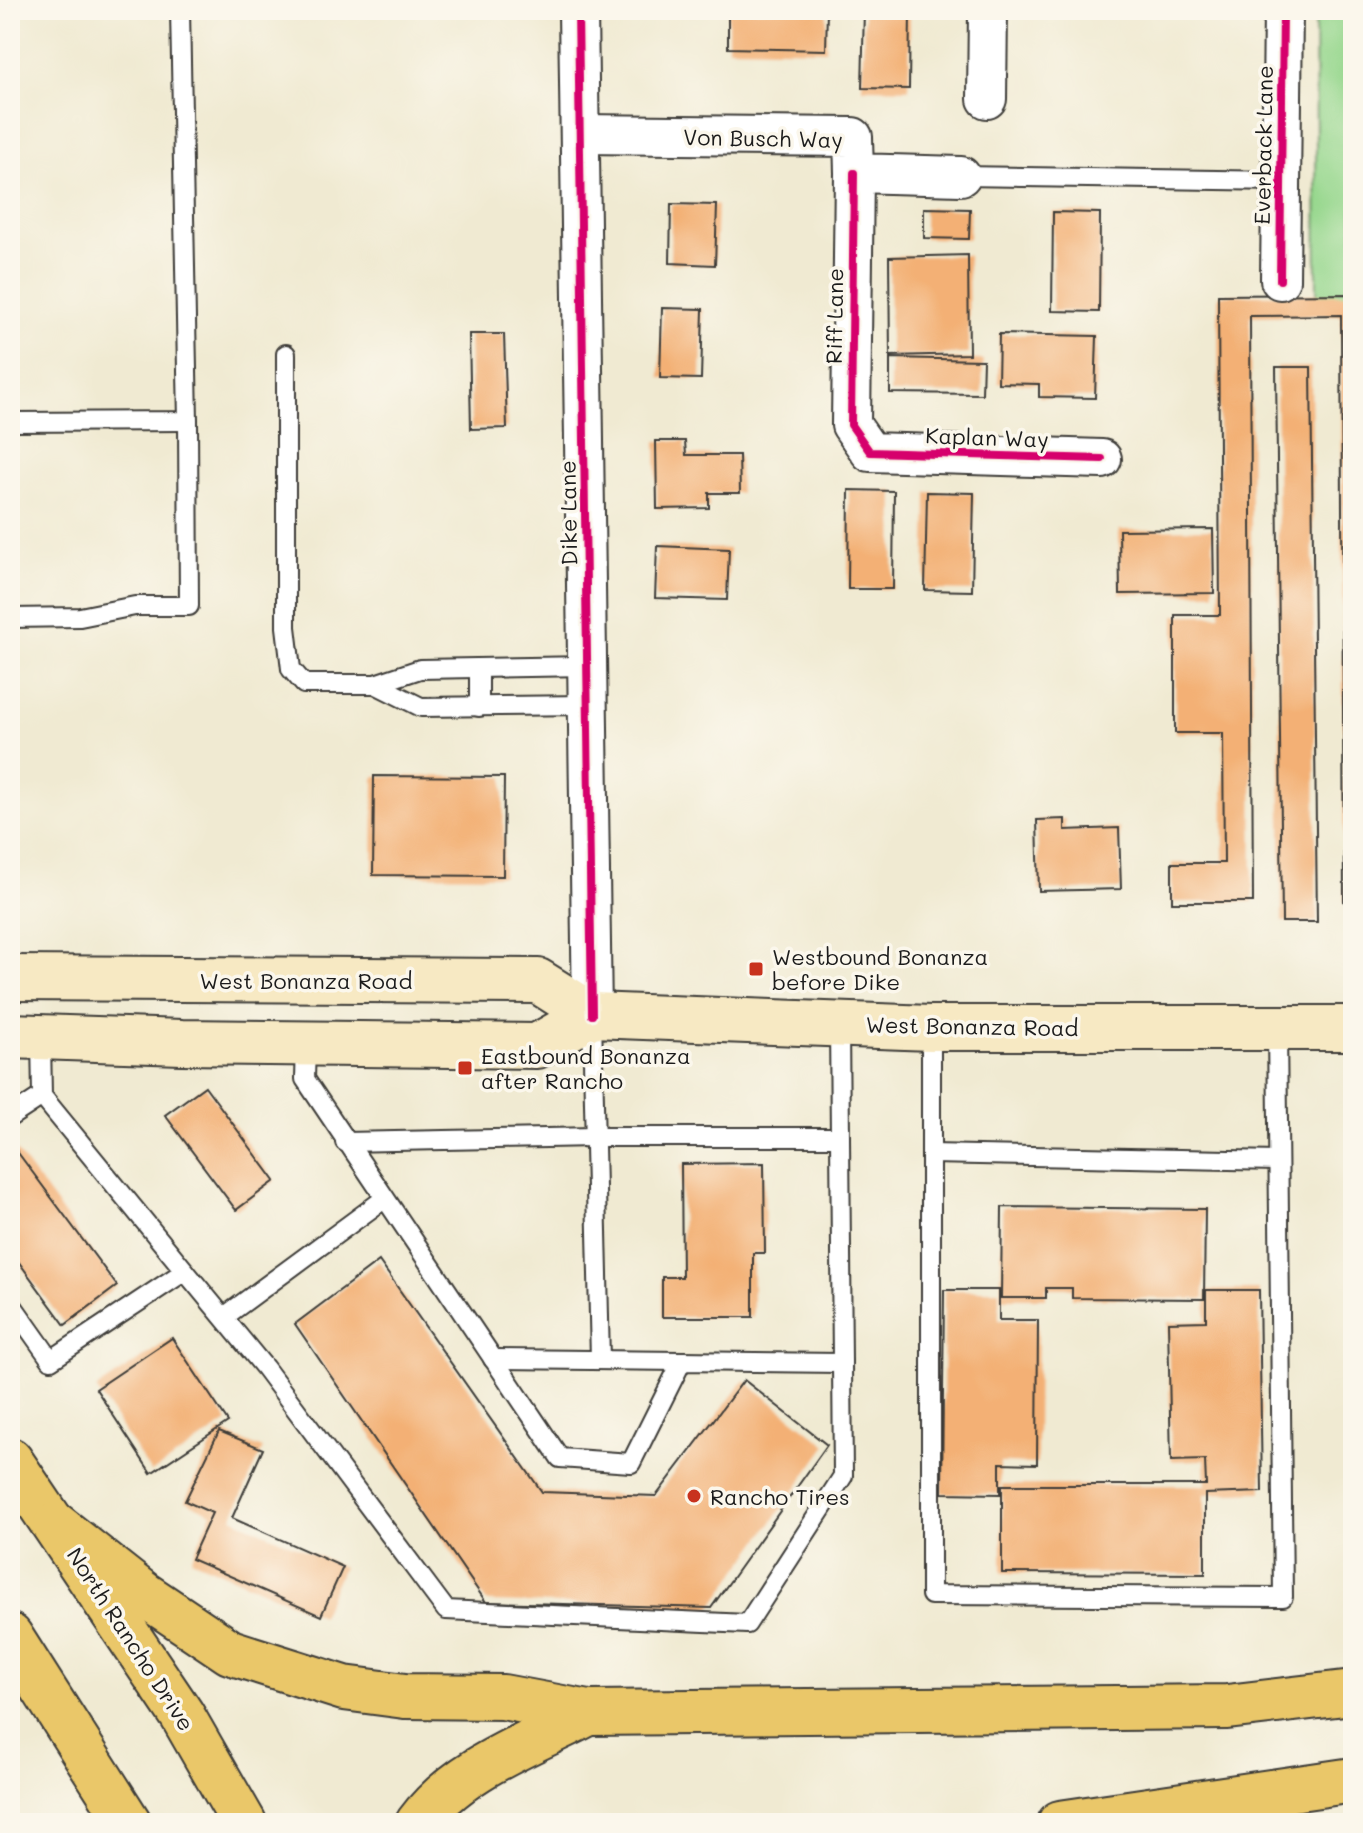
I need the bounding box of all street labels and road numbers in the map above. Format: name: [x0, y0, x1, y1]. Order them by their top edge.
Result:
street label: Everback Lane: [1247, 65, 1279, 225]
street label: Von Busch Way: [683, 122, 843, 154]
street label: Riff Lane: [819, 268, 849, 364]
street label: Kaplan Way: [925, 420, 1049, 454]
street label: Dike Lane: [553, 460, 583, 566]
street label: West Bonanza Road: [200, 966, 413, 995]
street label: West Bonanza Road: [865, 1010, 1079, 1042]
street label: North Rancho Drive: [61, 1542, 201, 1736]

